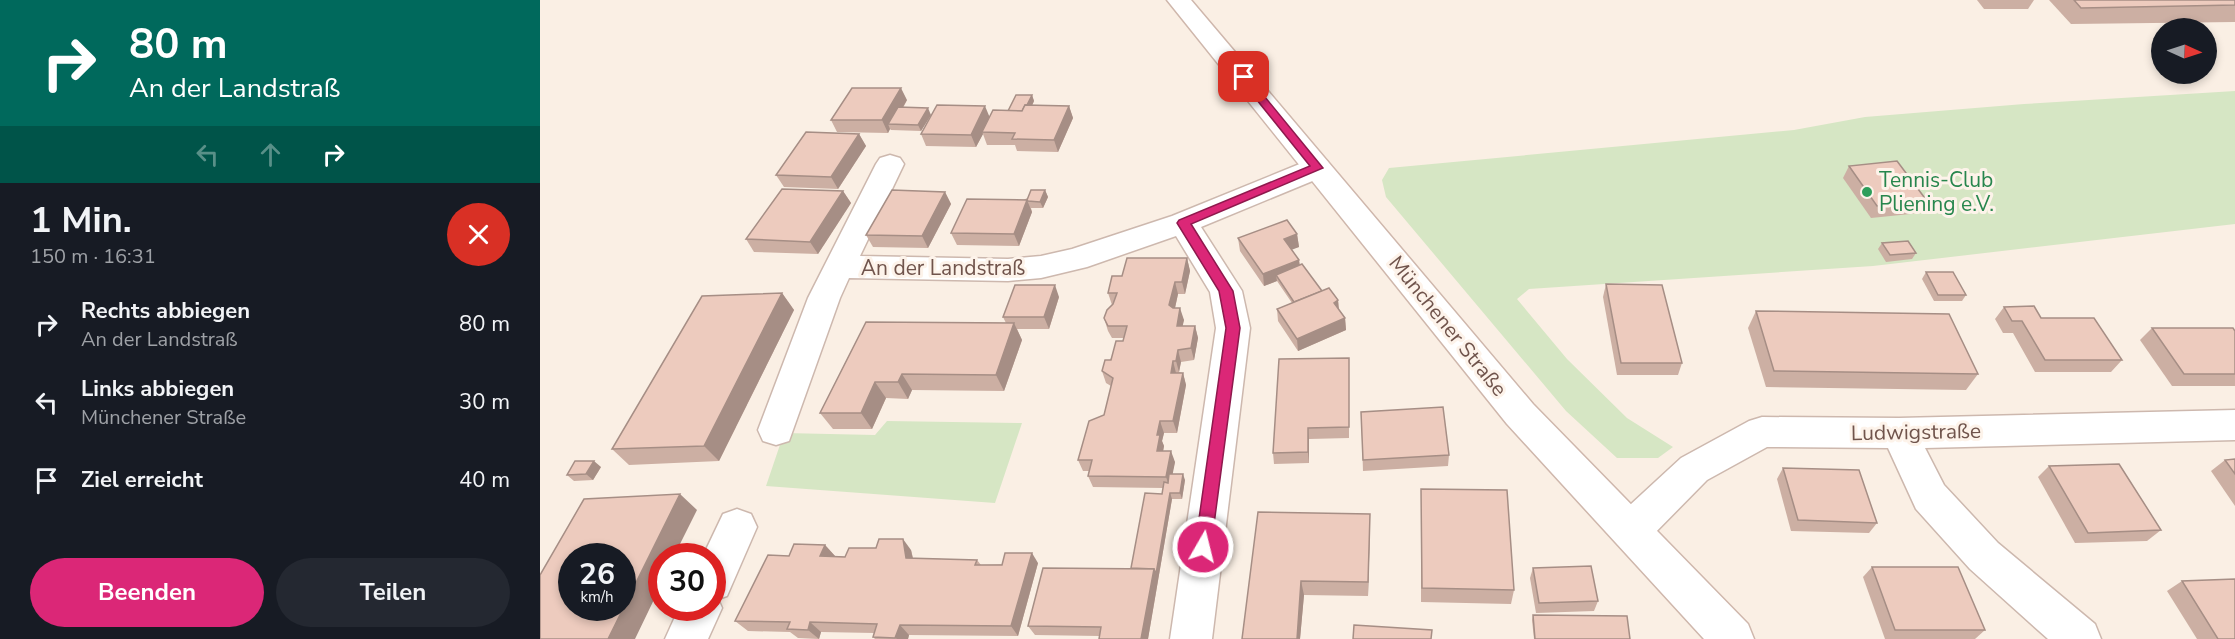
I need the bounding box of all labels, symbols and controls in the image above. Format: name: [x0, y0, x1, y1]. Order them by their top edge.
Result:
text: 80 m: [129, 16, 228, 73]
north arrow: [2151, 18, 2217, 84]
map controls: [2151, 18, 2217, 84]
icon: right: [30, 24, 108, 102]
pin: [1218, 51, 1269, 102]
icon: arrive: [1227, 60, 1260, 93]
text: An der Landstraß: [129, 70, 340, 107]
icon: left: [191, 138, 224, 171]
icon: ahead: [254, 138, 287, 171]
icon: right: [317, 138, 350, 171]
place label: Tennis-Club Pliening e.V.: [1879, 166, 1994, 218]
marker: Tennis-Club Pliening e.V.: [1860, 185, 1874, 199]
text: 1 Min.: [30, 196, 132, 245]
button: close: [447, 203, 510, 266]
text: 150 m · 16:31: [30, 243, 156, 270]
street label: Münchener Straße: [1383, 250, 1513, 402]
street label: An der Landstraß: [861, 254, 1025, 282]
text: Rechts abbiegen: [81, 296, 250, 326]
icon: right: [30, 308, 63, 341]
text: 80 m: [459, 309, 510, 339]
text: An der Landstraß: [81, 326, 238, 353]
text: Links abbiegen: [81, 374, 234, 404]
icon: left: [30, 386, 63, 419]
text: 30 m: [459, 387, 510, 417]
text: Münchener Straße: [81, 404, 246, 431]
street label: Ludwigstraße: [1851, 417, 1981, 447]
icon: arrive: [30, 464, 63, 497]
text: Ziel erreicht: [81, 465, 203, 495]
text: 40 m: [459, 465, 510, 495]
position arrow: [1171, 515, 1235, 579]
speed limit sign: 30: [648, 543, 726, 621]
text: 26: [579, 554, 615, 595]
button: Beenden: [30, 558, 264, 627]
button: Teilen: [276, 558, 510, 627]
text: km/h: [580, 587, 614, 607]

